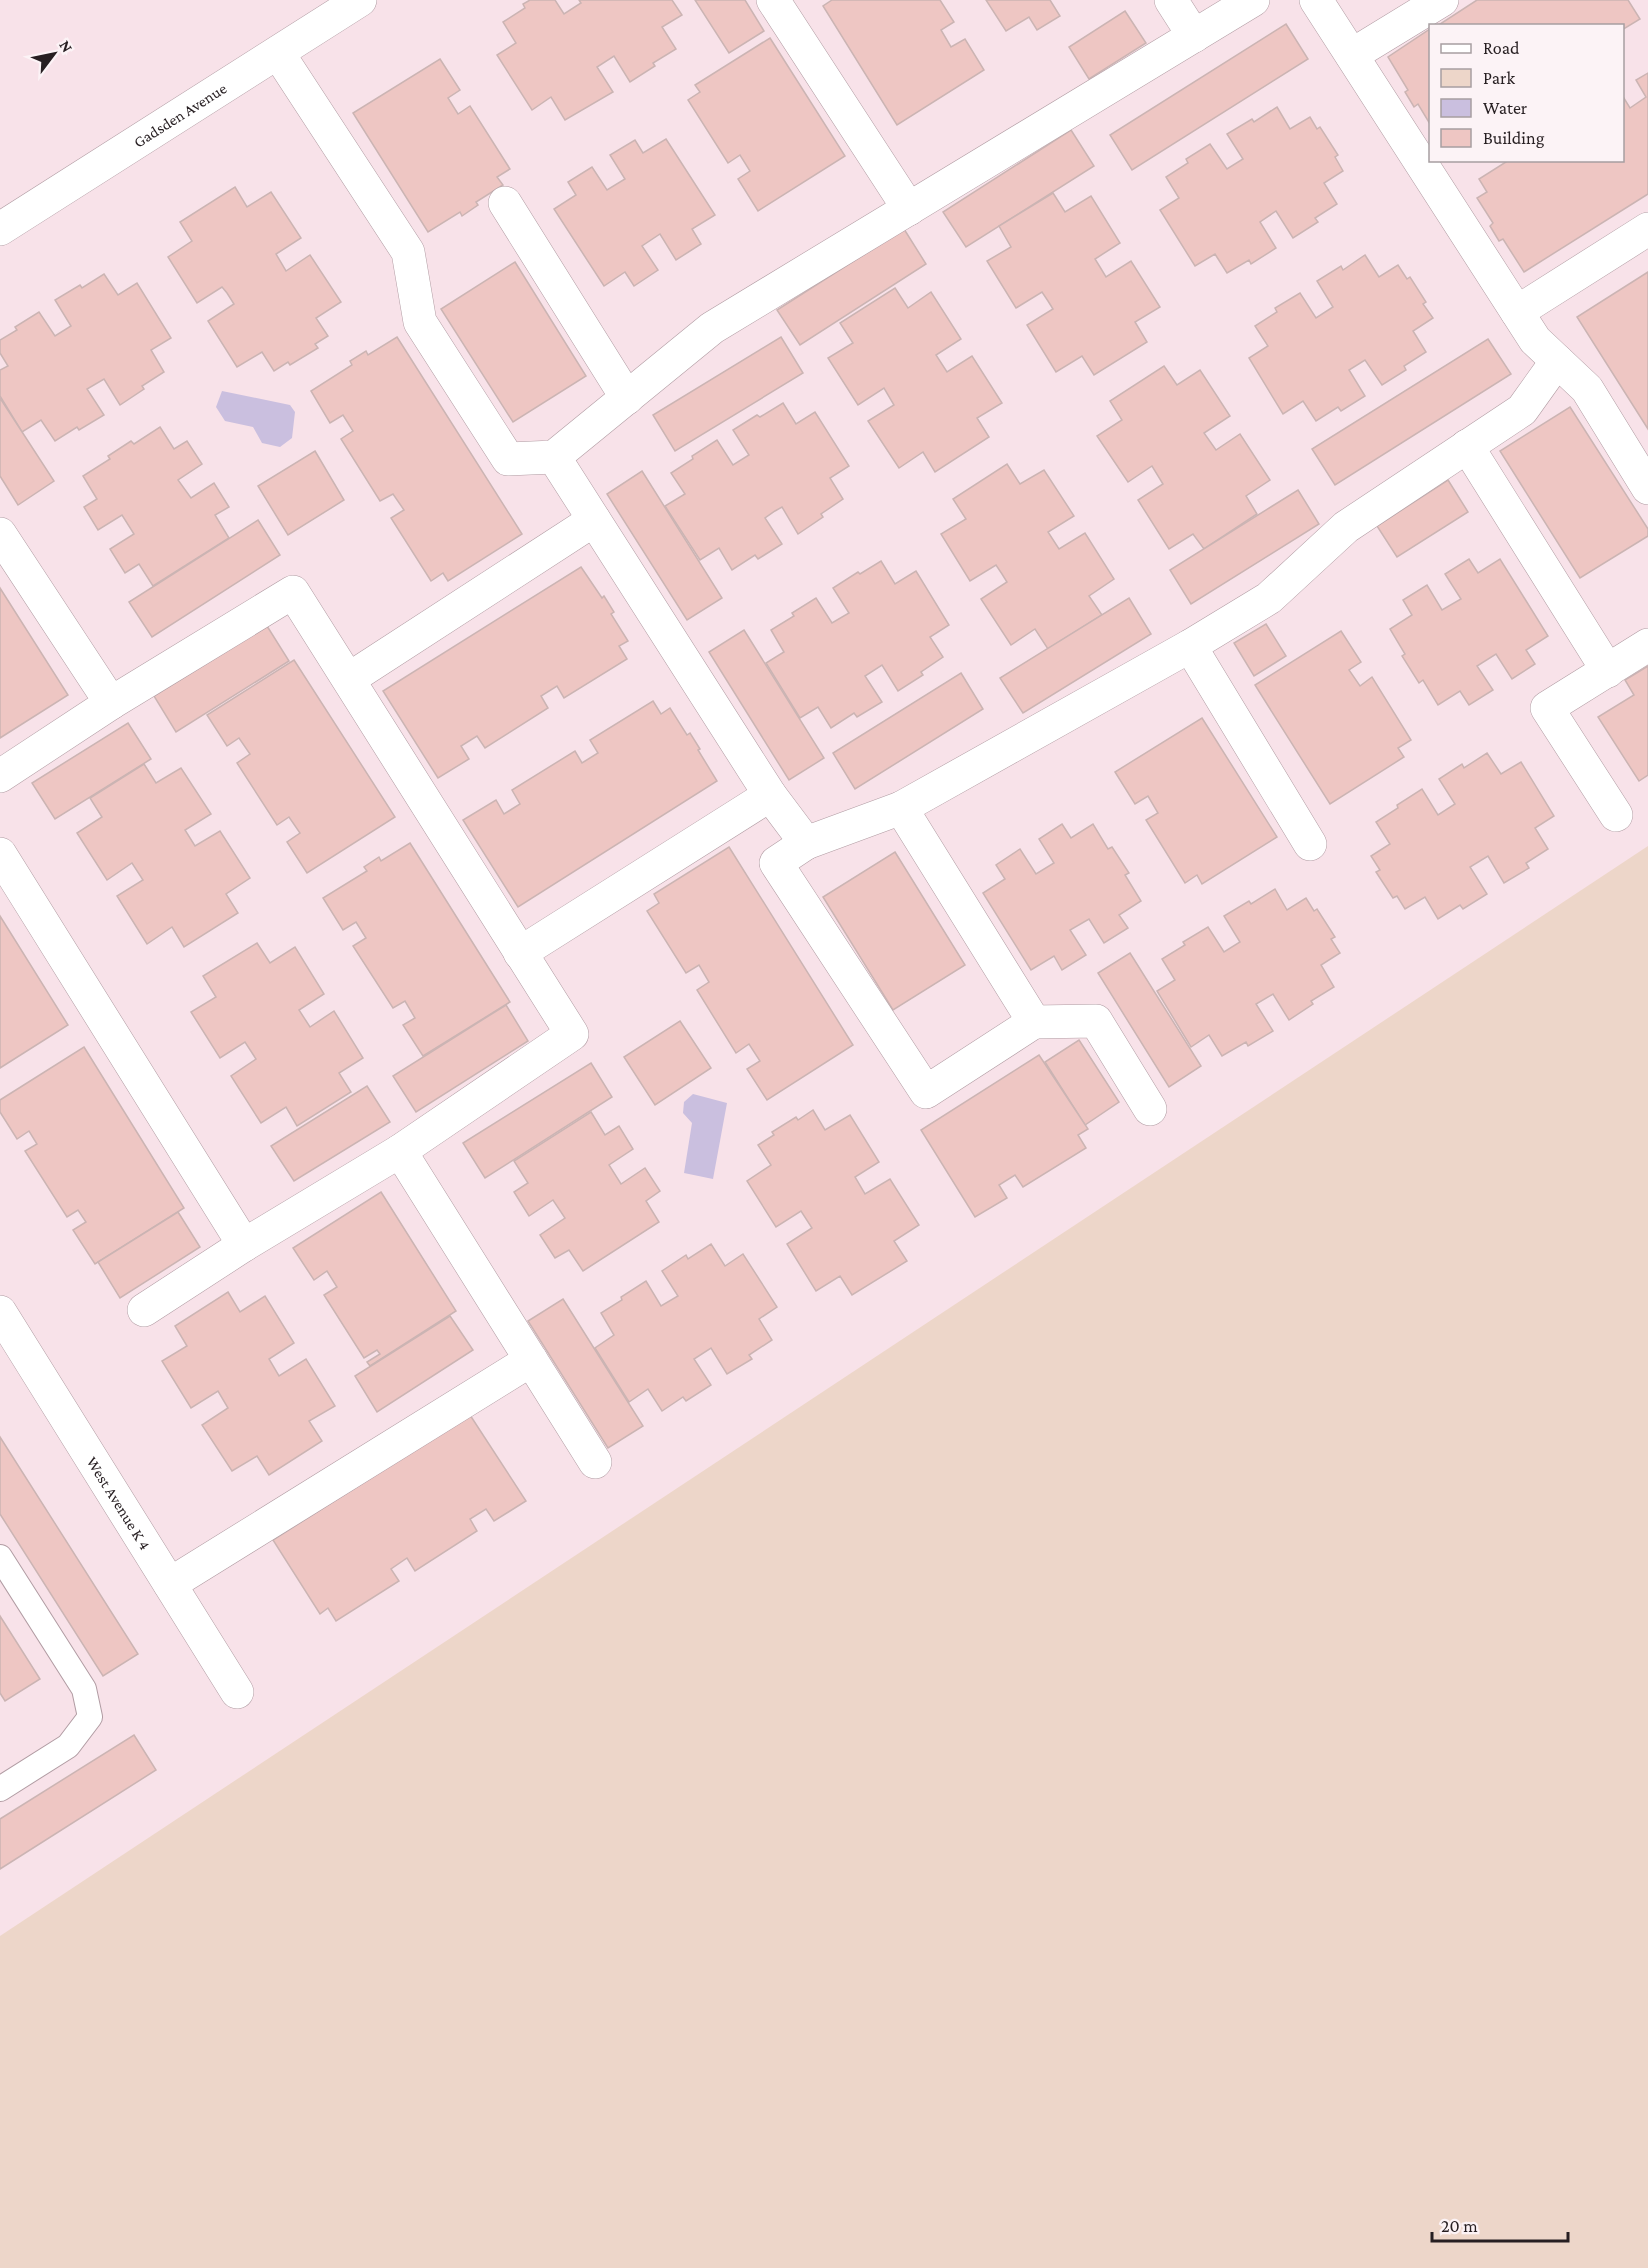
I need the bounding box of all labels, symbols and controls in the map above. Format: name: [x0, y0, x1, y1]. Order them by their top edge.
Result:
north arrow: [24, 24, 84, 84]
legend: [1429, 24, 1624, 162]
text: N: [56, 37, 76, 56]
text: Road: [1483, 38, 1520, 58]
text: Park: [1483, 68, 1515, 88]
street label: Gadsden Avenue: [131, 79, 229, 151]
text: Water: [1483, 98, 1528, 118]
text: Building: [1483, 128, 1545, 148]
street label: West Avenue K 4: [83, 1454, 154, 1553]
scale bar: [1432, 2205, 1568, 2243]
text: 20 m: [1441, 2216, 1478, 2236]

